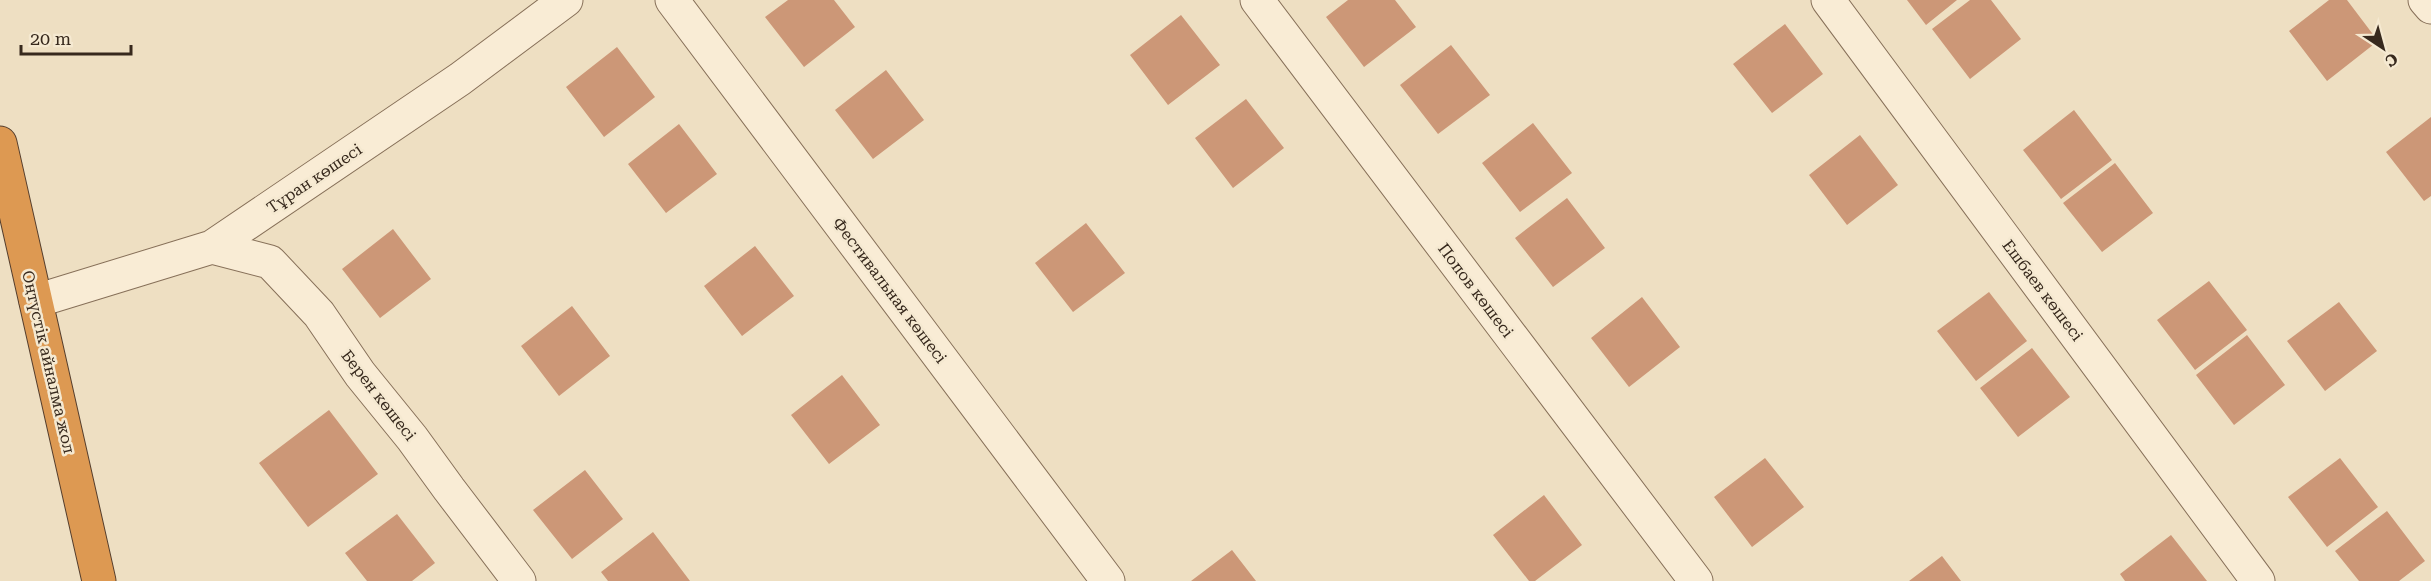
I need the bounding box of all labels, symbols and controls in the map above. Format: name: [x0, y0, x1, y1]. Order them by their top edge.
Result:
scale bar: [21, 18, 130, 56]
north arrow: [2353, 18, 2413, 78]
text: 20 m: [30, 28, 71, 49]
text: С: [2381, 49, 2402, 71]
street label: Тұран көшесі: [263, 140, 365, 217]
street label: Фестивальная көшесі: [829, 214, 951, 367]
street label: Ешбаев көшесі: [1998, 236, 2087, 345]
street label: Попов көшесі: [1434, 239, 1517, 341]
street label: Оңтүстік айналма жол: [18, 269, 79, 456]
street label: Берен көшесі: [337, 346, 420, 444]

